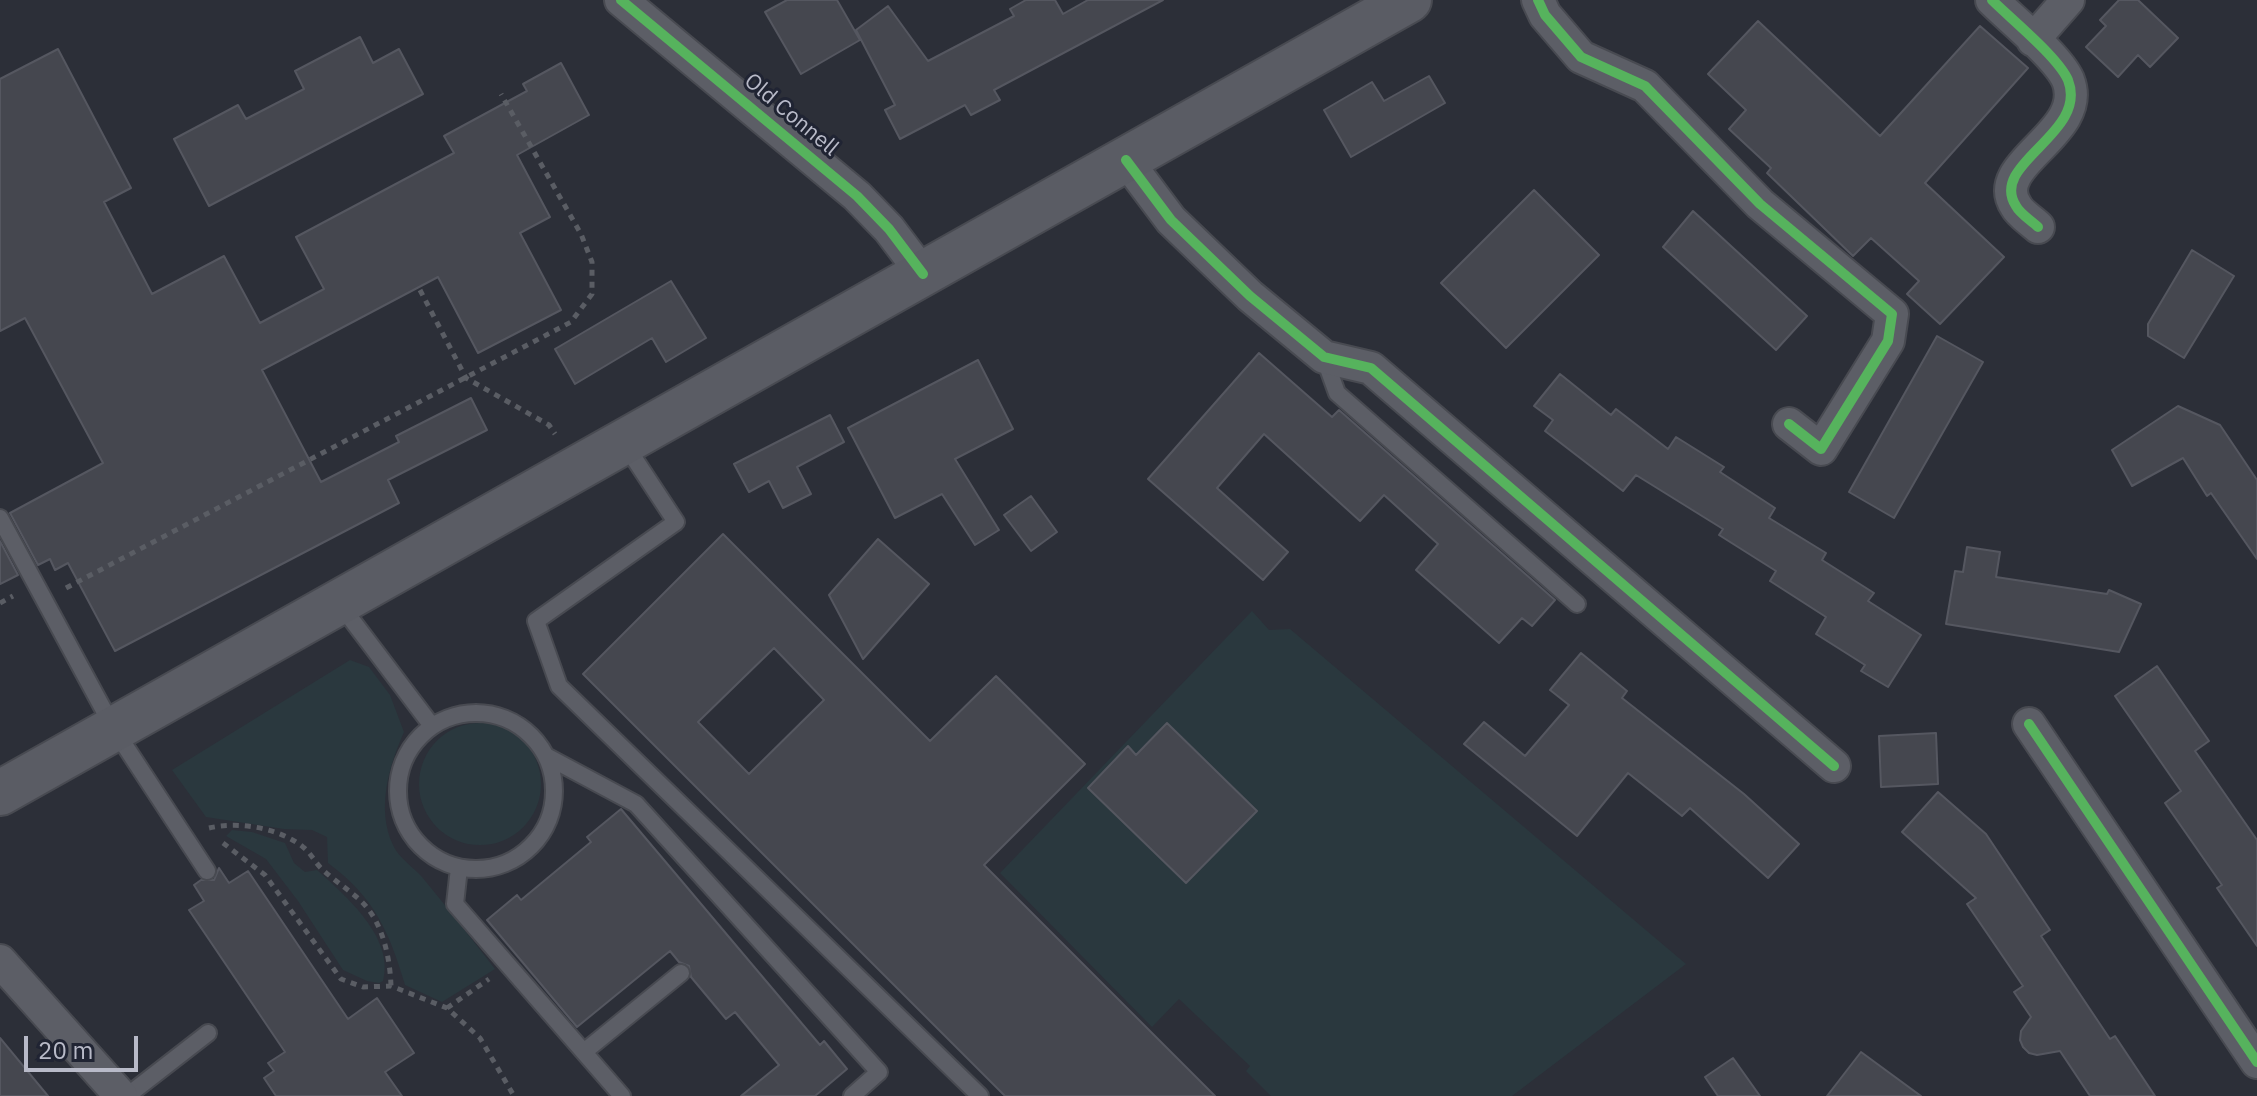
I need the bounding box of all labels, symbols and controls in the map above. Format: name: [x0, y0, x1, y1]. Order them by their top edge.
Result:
street label: Old Connell: [739, 68, 843, 162]
scale bar: [28, 1020, 142, 1070]
text: 20 m: [38, 1034, 93, 1066]

